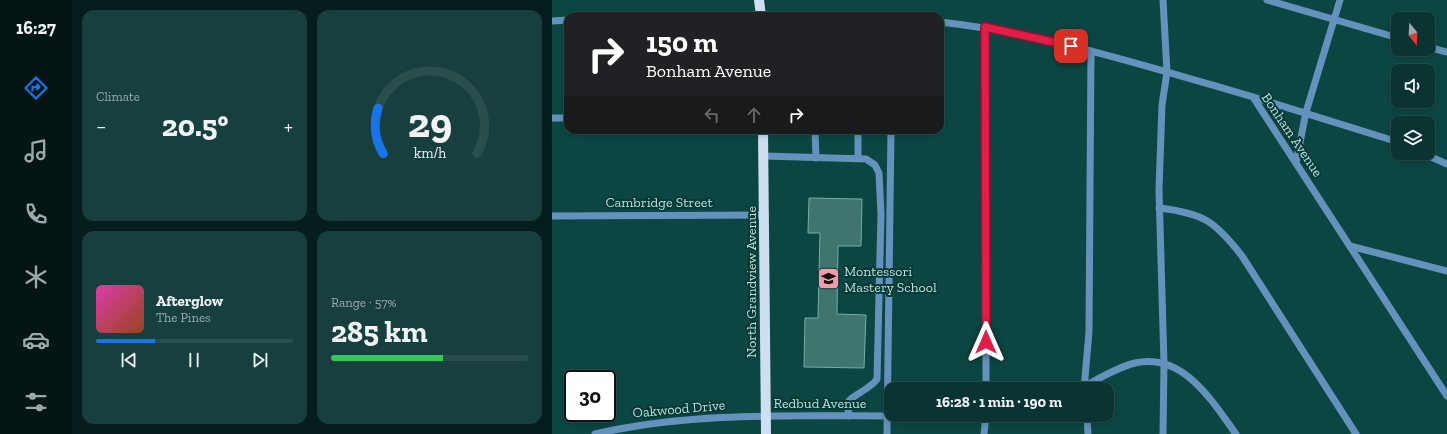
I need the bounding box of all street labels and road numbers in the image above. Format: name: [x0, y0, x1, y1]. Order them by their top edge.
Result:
street label: Bonham Avenue: [1258, 90, 1327, 180]
street label: Cambridge Street: [605, 194, 713, 211]
street label: North Grandview Avenue: [743, 206, 760, 358]
street label: Redbud Avenue: [774, 395, 867, 412]
street label: Oakwood Drive: [632, 396, 726, 422]

